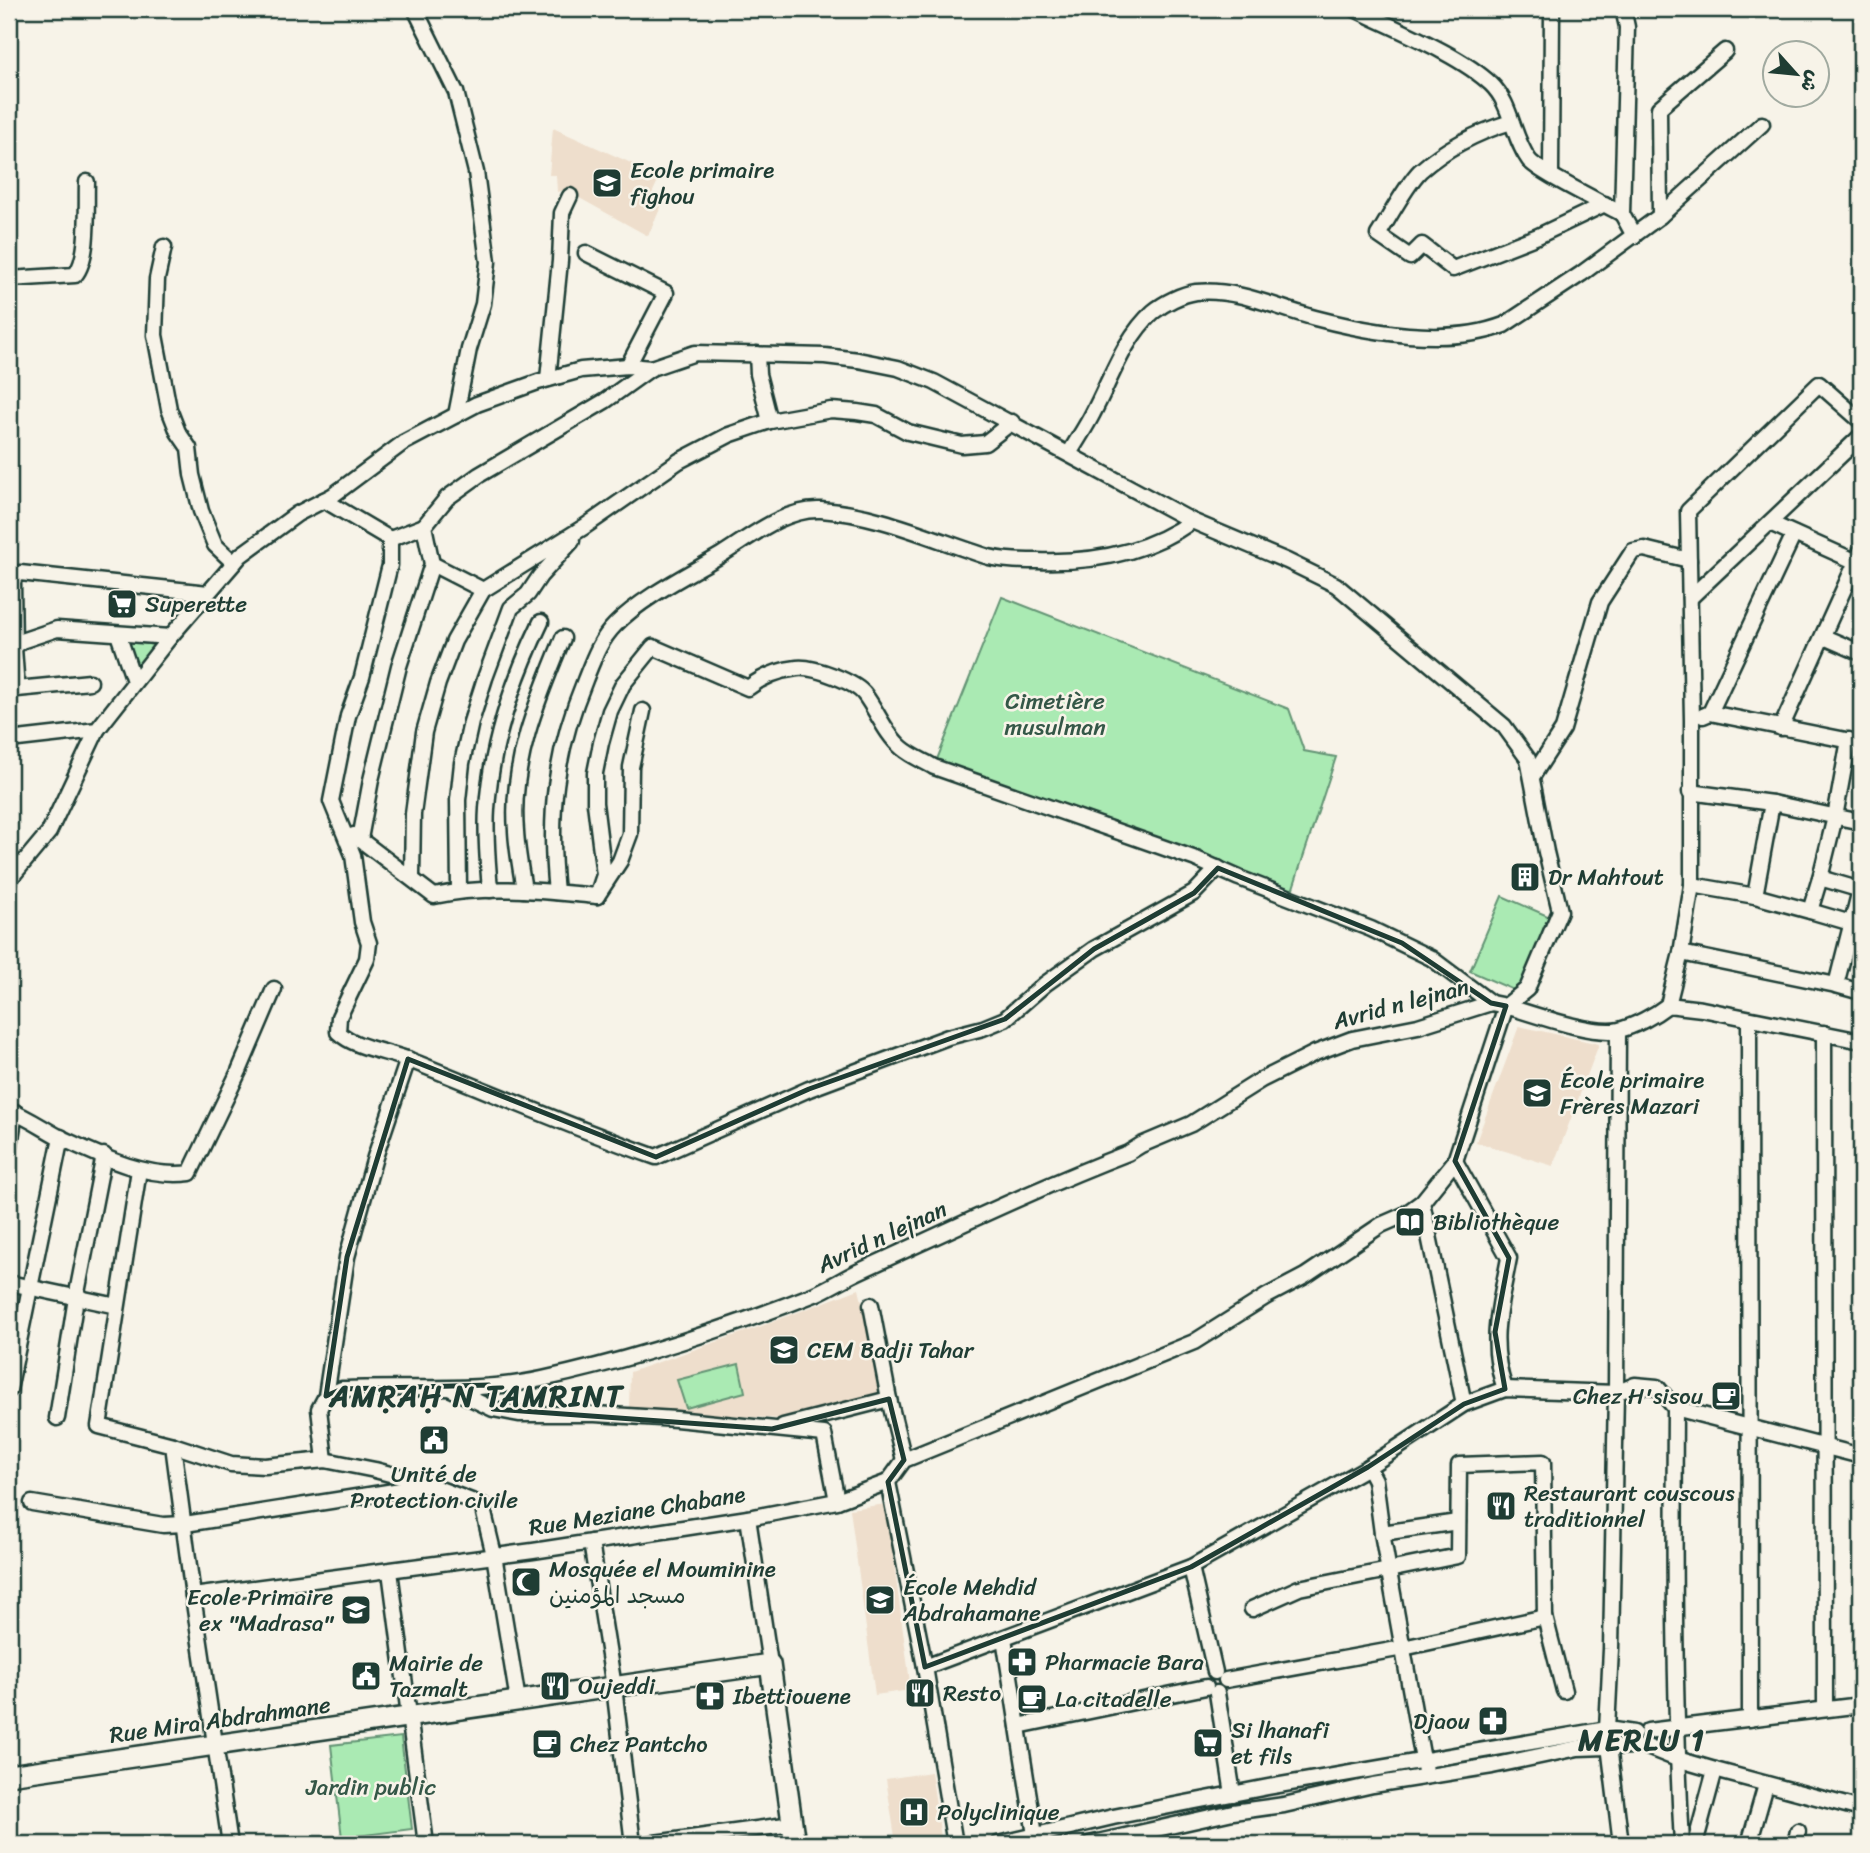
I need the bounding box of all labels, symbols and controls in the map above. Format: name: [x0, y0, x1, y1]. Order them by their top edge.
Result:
north arrow: [1762, 38, 1832, 108]
text: ش: [1791, 65, 1830, 98]
place label: Ecole primaire fighou: [630, 150, 774, 217]
school or university icon: Ecole primaire fighou: [590, 166, 624, 200]
place label: Superette: [145, 584, 247, 625]
supermarket icon: Superette: [105, 587, 139, 621]
park label: Cimetière musulman: [1004, 681, 1106, 748]
place label: Dr Mahtout: [1548, 857, 1664, 898]
building icon: Dr Mahtout: [1508, 860, 1542, 894]
street label: Avrid n lejnan: [1327, 966, 1474, 1042]
place label: École primaire Frères Mazari: [1560, 1060, 1704, 1127]
school or university icon: École primaire Frères Mazari: [1520, 1076, 1554, 1110]
street label: Avrid n lejnan: [809, 1189, 954, 1285]
place label: Bibliothèque: [1433, 1202, 1559, 1243]
library icon: Bibliothèque: [1393, 1205, 1427, 1239]
place label: CEM Badji Tahar: [807, 1330, 975, 1371]
school or university icon: CEM Badji Tahar: [767, 1333, 801, 1367]
district label: AMṚAḤ N TAMRINT: [328, 1369, 625, 1423]
place label: Chez H'sisou: [1573, 1376, 1704, 1417]
cafe icon: Chez H'sisou: [1709, 1379, 1743, 1413]
public building icon: Unité de Protection civile: [417, 1423, 451, 1457]
place label: Unité de Protection civile: [350, 1454, 518, 1521]
place label: Restaurant couscous traditionnel: [1524, 1473, 1735, 1540]
street label: Rue Meziane Chabane: [526, 1474, 748, 1548]
restaurant icon: Restaurant couscous traditionnel: [1484, 1489, 1518, 1523]
place label: Mosquée el Mouminine مسجد المؤمنين: [549, 1549, 776, 1616]
mosque icon: Mosquée el Mouminine مسجد المؤمنين: [509, 1565, 543, 1599]
place label: École Mehdid Abdrahamane: [902, 1567, 1041, 1634]
place label: Ecole Primaire ex "Madrasa": [187, 1577, 335, 1644]
school or university icon: École Mehdid Abdrahamane: [863, 1583, 897, 1617]
school or university icon: Ecole Primaire ex "Madrasa": [339, 1593, 373, 1627]
place label: Pharmacie Bara: [1045, 1642, 1204, 1683]
place label: Mairie de Tazmalt: [389, 1643, 483, 1710]
pharmacy icon: Pharmacie Bara: [1005, 1645, 1039, 1679]
public building icon: Mairie de Tazmalt: [349, 1659, 383, 1693]
place label: Oujeddi: [578, 1666, 656, 1707]
restaurant icon: Oujeddi: [538, 1669, 572, 1703]
place label: Resto: [943, 1673, 1001, 1714]
place label: Ibettiouene: [732, 1676, 851, 1717]
restaurant icon: Resto: [903, 1676, 937, 1710]
pharmacy icon: Ibettiouene: [693, 1679, 727, 1713]
place label: La citadelle: [1055, 1679, 1172, 1720]
cafe icon: La citadelle: [1015, 1682, 1049, 1716]
street label: Rue Mira Abdrahmane: [107, 1684, 333, 1756]
place label: Djaou: [1413, 1701, 1470, 1742]
pharmacy icon: Djaou: [1476, 1704, 1510, 1738]
place label: Si lhanafi et fils: [1231, 1710, 1330, 1777]
district label: MERLU 1: [1577, 1713, 1706, 1767]
place label: Chez Pantcho: [570, 1724, 708, 1765]
supermarket icon: Si lhanafi et fils: [1191, 1726, 1225, 1760]
cafe icon: Chez Pantcho: [530, 1727, 564, 1761]
park label: Jardin public: [305, 1767, 436, 1808]
place label: Polyclinique: [937, 1792, 1060, 1833]
hospital icon: Polyclinique: [897, 1795, 931, 1829]

